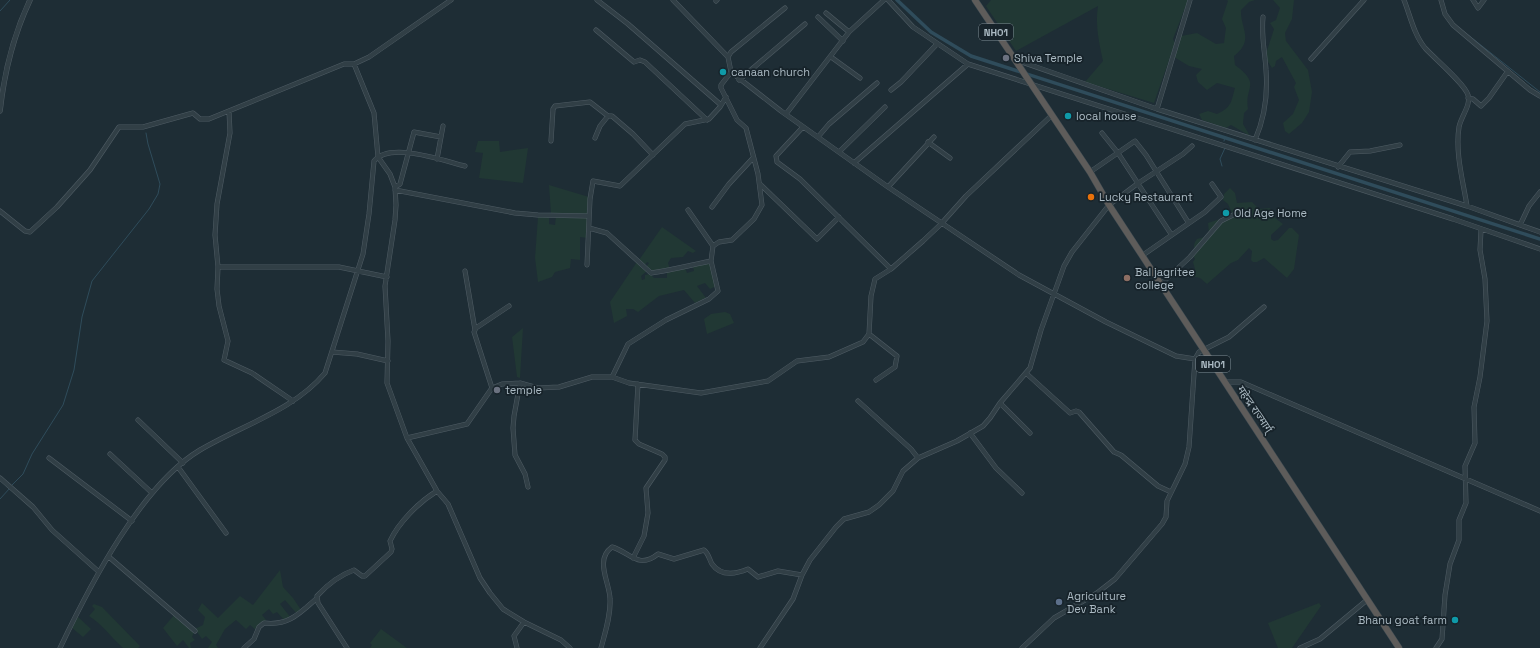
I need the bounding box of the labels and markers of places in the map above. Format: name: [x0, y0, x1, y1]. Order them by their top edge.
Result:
place label: Shiva Temple: [1014, 51, 1082, 65]
marker: Shiva Temple: [1001, 53, 1011, 63]
place label: canaan church: [731, 65, 810, 79]
marker: canaan church: [718, 67, 728, 77]
place label: local house: [1076, 109, 1137, 123]
marker: local house: [1063, 111, 1073, 121]
place label: Lucky Restaurant: [1099, 190, 1193, 204]
marker: Lucky Restaurant: [1086, 192, 1096, 202]
place label: Old Age Home: [1234, 206, 1307, 220]
marker: Old Age Home: [1221, 208, 1231, 218]
place label: Bal jagritee college: [1135, 265, 1195, 292]
marker: Bal jagritee college: [1122, 273, 1132, 283]
place label: temple: [505, 383, 542, 397]
marker: temple: [492, 385, 502, 395]
place label: Agriculture Dev Bank: [1067, 589, 1126, 616]
marker: Agriculture Dev Bank: [1054, 597, 1064, 607]
place label: Bhanu goat farm: [1358, 613, 1447, 627]
marker: Bhanu goat farm: [1450, 615, 1460, 625]

